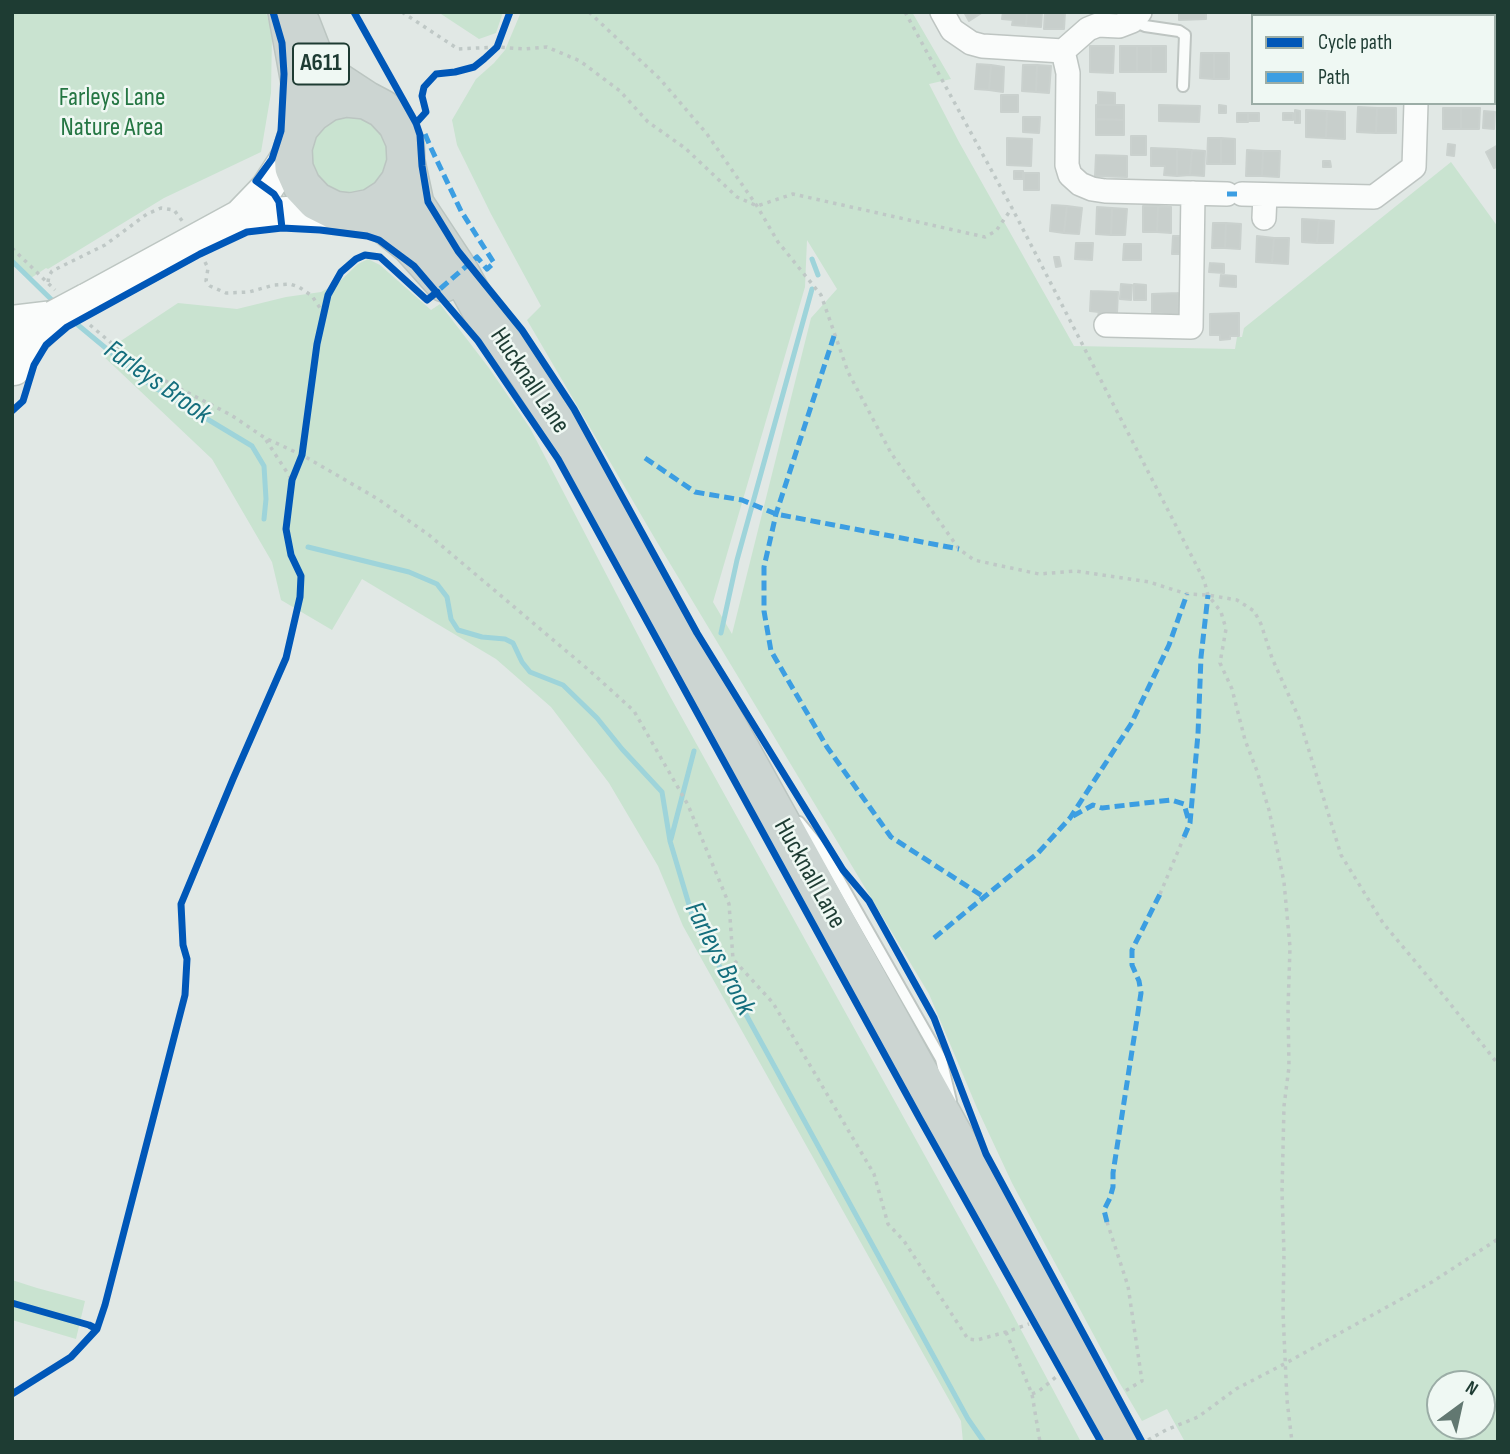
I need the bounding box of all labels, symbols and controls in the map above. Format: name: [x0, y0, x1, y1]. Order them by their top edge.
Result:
legend: [1251, 14, 1496, 105]
text: Cycle path: [1318, 30, 1392, 55]
road number: A611: [293, 43, 349, 84]
text: Path: [1318, 65, 1350, 90]
park label: Farleys Lane Nature Area: [59, 82, 165, 144]
street label: Hucknall Lane: [482, 322, 576, 440]
water label: Farleys Brook: [97, 334, 217, 432]
street label: Hucknall Lane: [766, 814, 852, 934]
water label: Farleys Brook: [676, 897, 762, 1021]
north arrow: [1426, 1370, 1496, 1440]
text: N: [1461, 1376, 1482, 1401]

